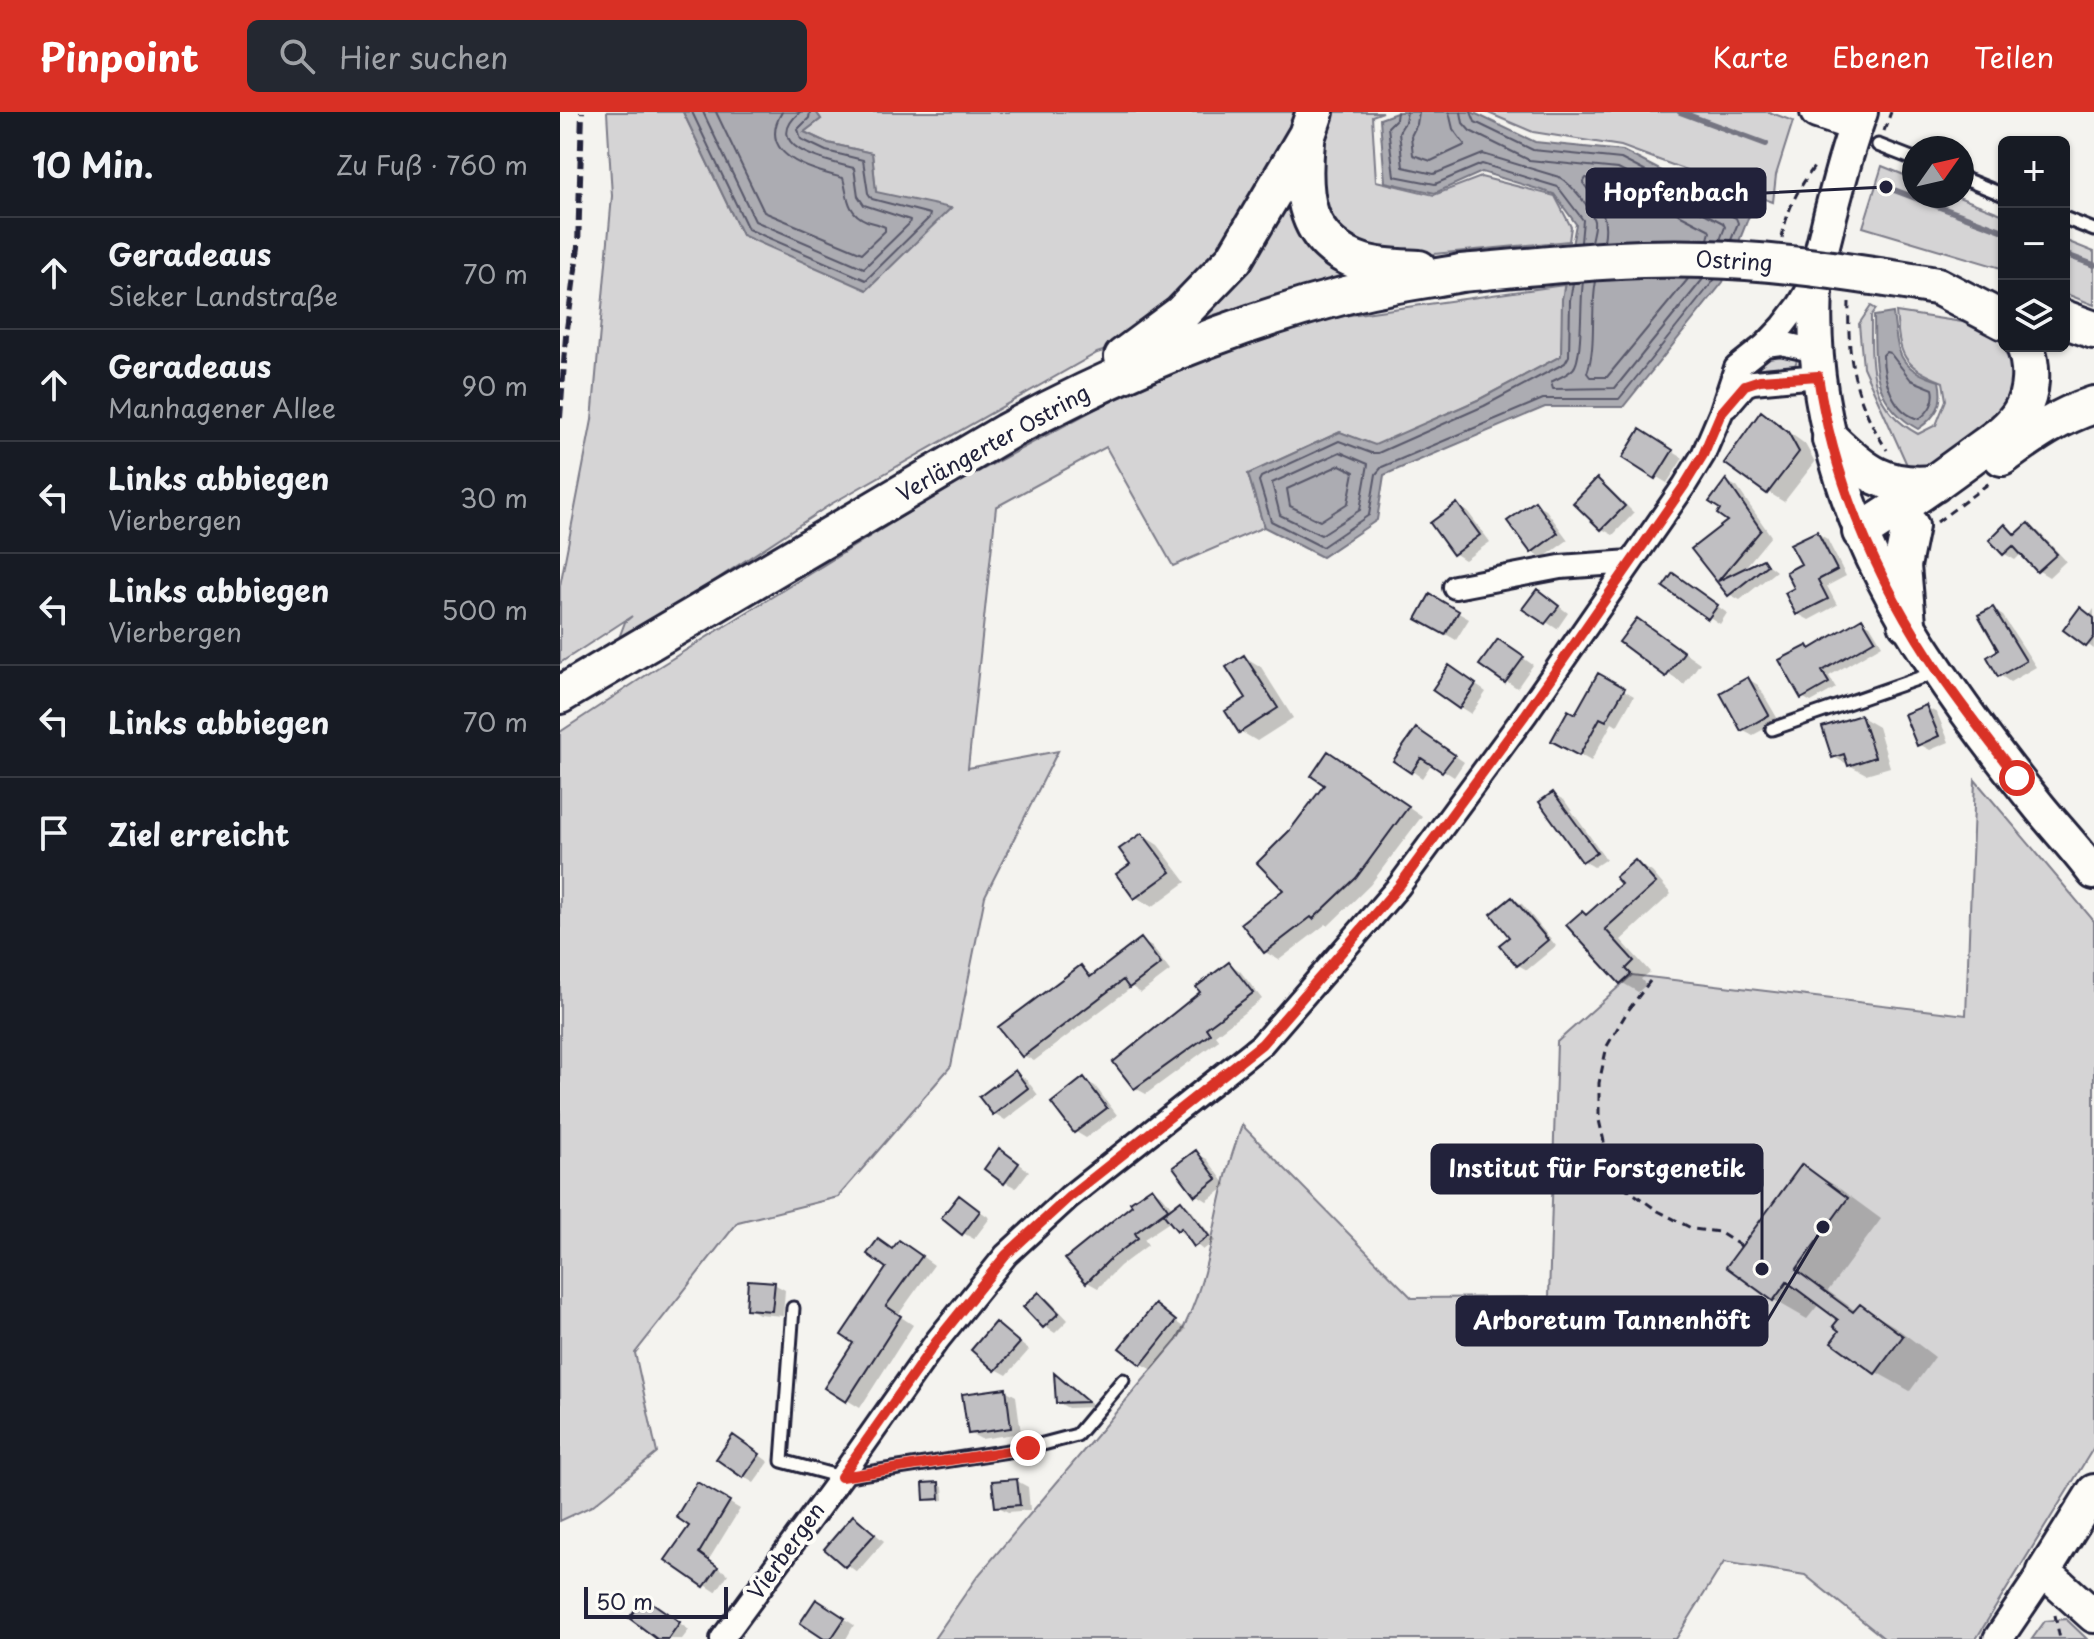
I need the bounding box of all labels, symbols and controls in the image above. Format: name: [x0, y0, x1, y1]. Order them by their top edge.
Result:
search box: [247, 20, 807, 92]
text: Pinpoint: [40, 28, 199, 85]
icon: search: [275, 34, 319, 78]
text: Hier suchen: [339, 34, 508, 79]
text: Karte: [1713, 35, 1788, 78]
text: Ebenen: [1832, 35, 1930, 78]
text: Teilen: [1974, 35, 2054, 78]
north arrow: [1902, 136, 1974, 208]
map controls: [1998, 136, 2070, 352]
button: +: [1998, 136, 2070, 208]
text: 10 Min.: [32, 138, 153, 190]
text: Zu Fuß · 760 m: [336, 145, 528, 184]
callout: Hopfenbach: [1587, 169, 1765, 217]
text: Hopfenbach: [1603, 173, 1749, 209]
button: −: [1998, 208, 2070, 280]
text: Geradeaus: [108, 231, 271, 276]
street label: Ostring: [1695, 241, 1773, 278]
icon: ahead: [32, 251, 76, 295]
text: 70 m: [463, 254, 528, 293]
text: Sieker Landstraße: [108, 276, 338, 315]
button: layers: [1998, 280, 2070, 352]
text: Geradeaus: [108, 343, 271, 388]
icon: ahead: [32, 363, 76, 407]
text: 90 m: [461, 366, 528, 405]
street label: Verlängerter Ostring: [890, 375, 1095, 509]
text: Manhagener Allee: [108, 388, 336, 427]
text: Links abbiegen: [108, 455, 329, 500]
icon: left: [32, 475, 76, 519]
text: 30 m: [460, 478, 528, 517]
text: Vierbergen: [108, 500, 242, 539]
text: Links abbiegen: [108, 567, 329, 612]
icon: left: [32, 587, 76, 631]
text: 500 m: [441, 590, 528, 629]
text: Vierbergen: [108, 612, 242, 651]
icon: left: [32, 699, 76, 743]
text: Links abbiegen: [108, 699, 329, 744]
text: 70 m: [463, 702, 528, 741]
route start: [1999, 760, 2035, 796]
icon: arrive: [32, 811, 76, 855]
text: Ziel erreicht: [108, 811, 290, 856]
callout: Institut für Forstgenetik: [1432, 1145, 1762, 1193]
text: Institut für Forstgenetik: [1449, 1149, 1745, 1185]
callout: Arboretum Tannenhöft: [1457, 1297, 1767, 1345]
text: Arboretum Tannenhöft: [1472, 1301, 1751, 1337]
route end: [1010, 1430, 1046, 1466]
street label: Vierbergen: [738, 1495, 831, 1606]
scale bar: [584, 1583, 728, 1619]
text: 50 m: [596, 1584, 653, 1617]

